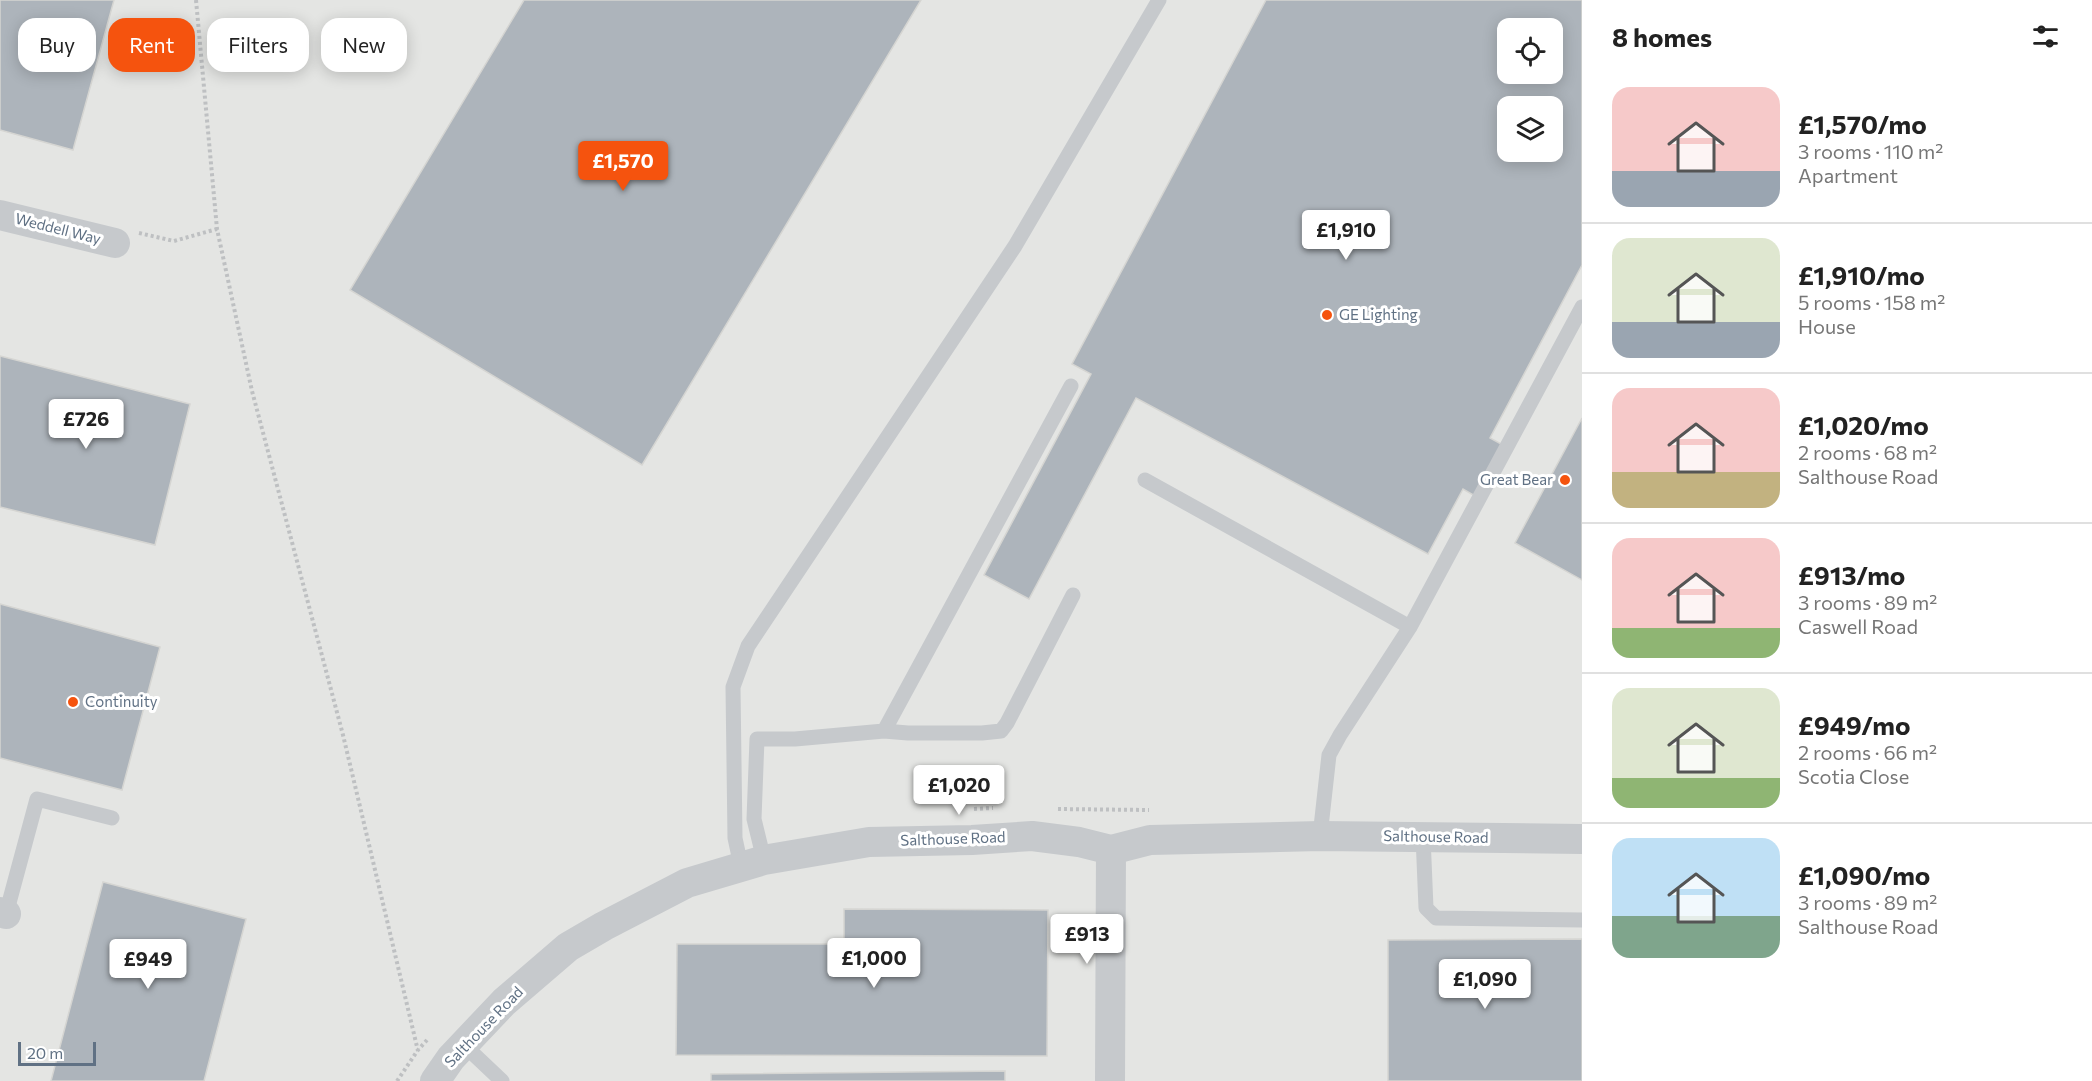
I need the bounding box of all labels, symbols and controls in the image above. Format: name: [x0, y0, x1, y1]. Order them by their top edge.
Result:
chip: Buy: [18, 18, 96, 72]
chip: Rent: [108, 18, 195, 72]
chip: Filters: [207, 18, 309, 72]
chip: New: [321, 18, 407, 72]
map controls: [1497, 18, 1563, 162]
button: locate: [1497, 18, 1563, 84]
icon: filters: [2029, 20, 2062, 53]
text: 8 homes: [1612, 21, 1712, 52]
button: layers: [1497, 96, 1563, 162]
text: £1,570/mo: [1798, 108, 1927, 139]
icon: home: [1660, 111, 1732, 183]
text: 3 rooms · 110 m²: [1798, 139, 1943, 163]
pin: £1,570: [574, 141, 672, 192]
text: £1,570: [592, 148, 654, 172]
text: Apartment: [1798, 163, 1898, 187]
street label: Weddell Way: [13, 209, 103, 247]
pin: £1,910: [1297, 210, 1395, 261]
text: £1,910: [1316, 217, 1376, 241]
text: £1,910/mo: [1798, 259, 1925, 290]
icon: home: [1660, 262, 1732, 334]
text: 5 rooms · 158 m²: [1798, 290, 1945, 314]
place label: GE Lighting: [1339, 305, 1418, 323]
marker: GE Lighting: [1320, 308, 1334, 322]
text: House: [1798, 314, 1856, 338]
pin: £726: [50, 399, 122, 450]
text: £726: [63, 406, 109, 430]
text: £1,020/mo: [1798, 409, 1929, 440]
icon: home: [1660, 412, 1732, 484]
text: 2 rooms · 68 m²: [1798, 440, 1937, 464]
text: Salthouse Road: [1798, 464, 1938, 488]
place label: Great Bear: [1480, 470, 1553, 488]
marker: Great Bear: [1558, 473, 1572, 487]
text: £913/mo: [1798, 559, 1905, 590]
icon: home: [1660, 562, 1732, 634]
text: 3 rooms · 89 m²: [1798, 590, 1937, 614]
text: Caswell Road: [1798, 614, 1918, 638]
place label: Continuity: [85, 692, 158, 710]
marker: Continuity: [66, 695, 80, 709]
text: £949/mo: [1798, 709, 1910, 740]
icon: home: [1660, 712, 1732, 784]
text: 2 rooms · 66 m²: [1798, 740, 1937, 764]
text: Scotia Close: [1798, 764, 1909, 788]
pin: £1,020: [910, 765, 1008, 816]
text: £1,020: [927, 772, 991, 796]
street label: Salthouse Road: [1383, 826, 1489, 846]
street label: Salthouse Road: [900, 827, 1006, 849]
text: £1,090/mo: [1798, 859, 1930, 890]
icon: home: [1660, 862, 1732, 934]
text: 3 rooms · 89 m²: [1798, 890, 1937, 914]
pin: £913: [1051, 914, 1123, 965]
text: Salthouse Road: [1798, 914, 1938, 938]
text: £913: [1064, 921, 1110, 945]
pin: £1,000: [825, 938, 923, 989]
pin: £949: [112, 939, 184, 990]
text: £1,000: [841, 945, 907, 969]
text: £949: [123, 946, 173, 970]
pin: £1,090: [1436, 959, 1534, 1010]
text: £1,090: [1453, 966, 1517, 990]
street label: Salthouse Road: [440, 982, 526, 1070]
scale bar: [18, 1039, 96, 1066]
text: 20 m: [27, 1043, 63, 1062]

